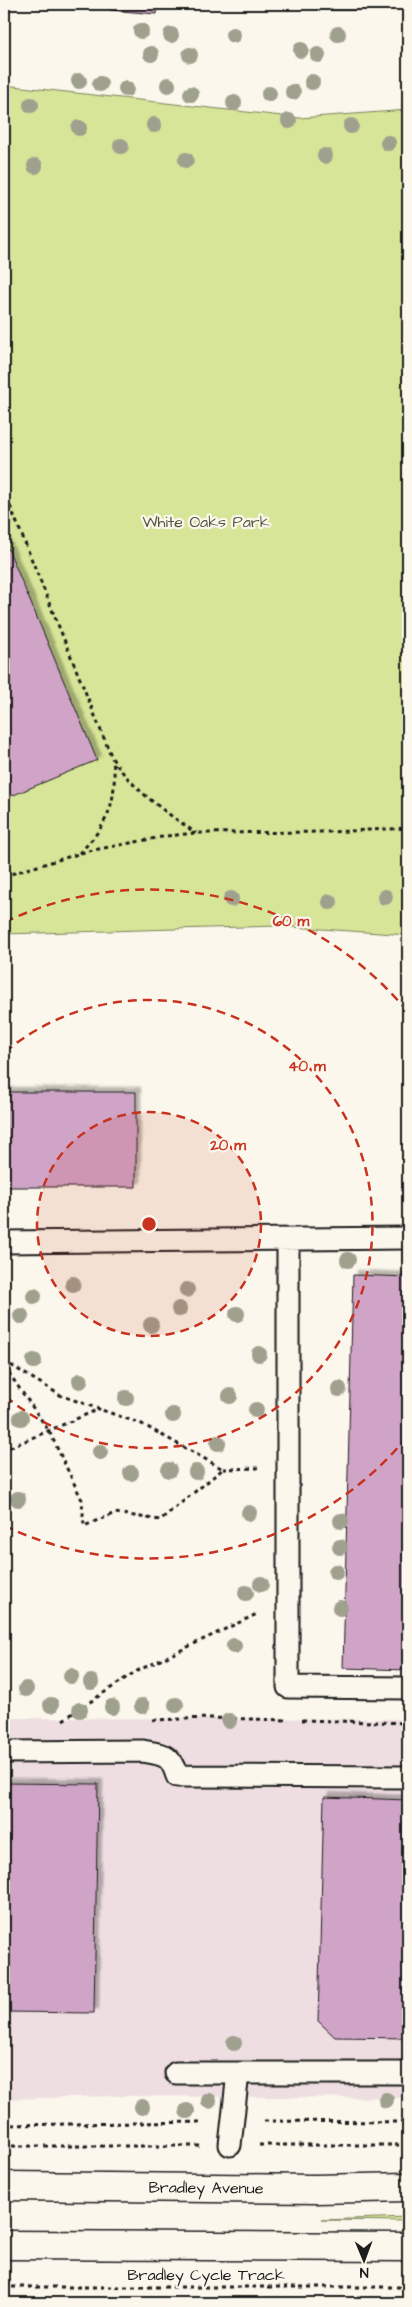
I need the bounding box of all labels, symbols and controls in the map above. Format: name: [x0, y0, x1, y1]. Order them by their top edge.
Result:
park label: White Oaks Park: [142, 511, 270, 533]
text: 60 m: [273, 911, 310, 932]
text: 40 m: [288, 1056, 326, 1077]
text: 20 m: [209, 1135, 246, 1156]
centre of rings: [140, 1215, 158, 1233]
street label: Bradley Avenue: [148, 2176, 264, 2200]
north arrow: [340, 2234, 390, 2284]
text: N: [359, 2262, 369, 2282]
street label: Bradley Cycle Track: [127, 2264, 285, 2287]

